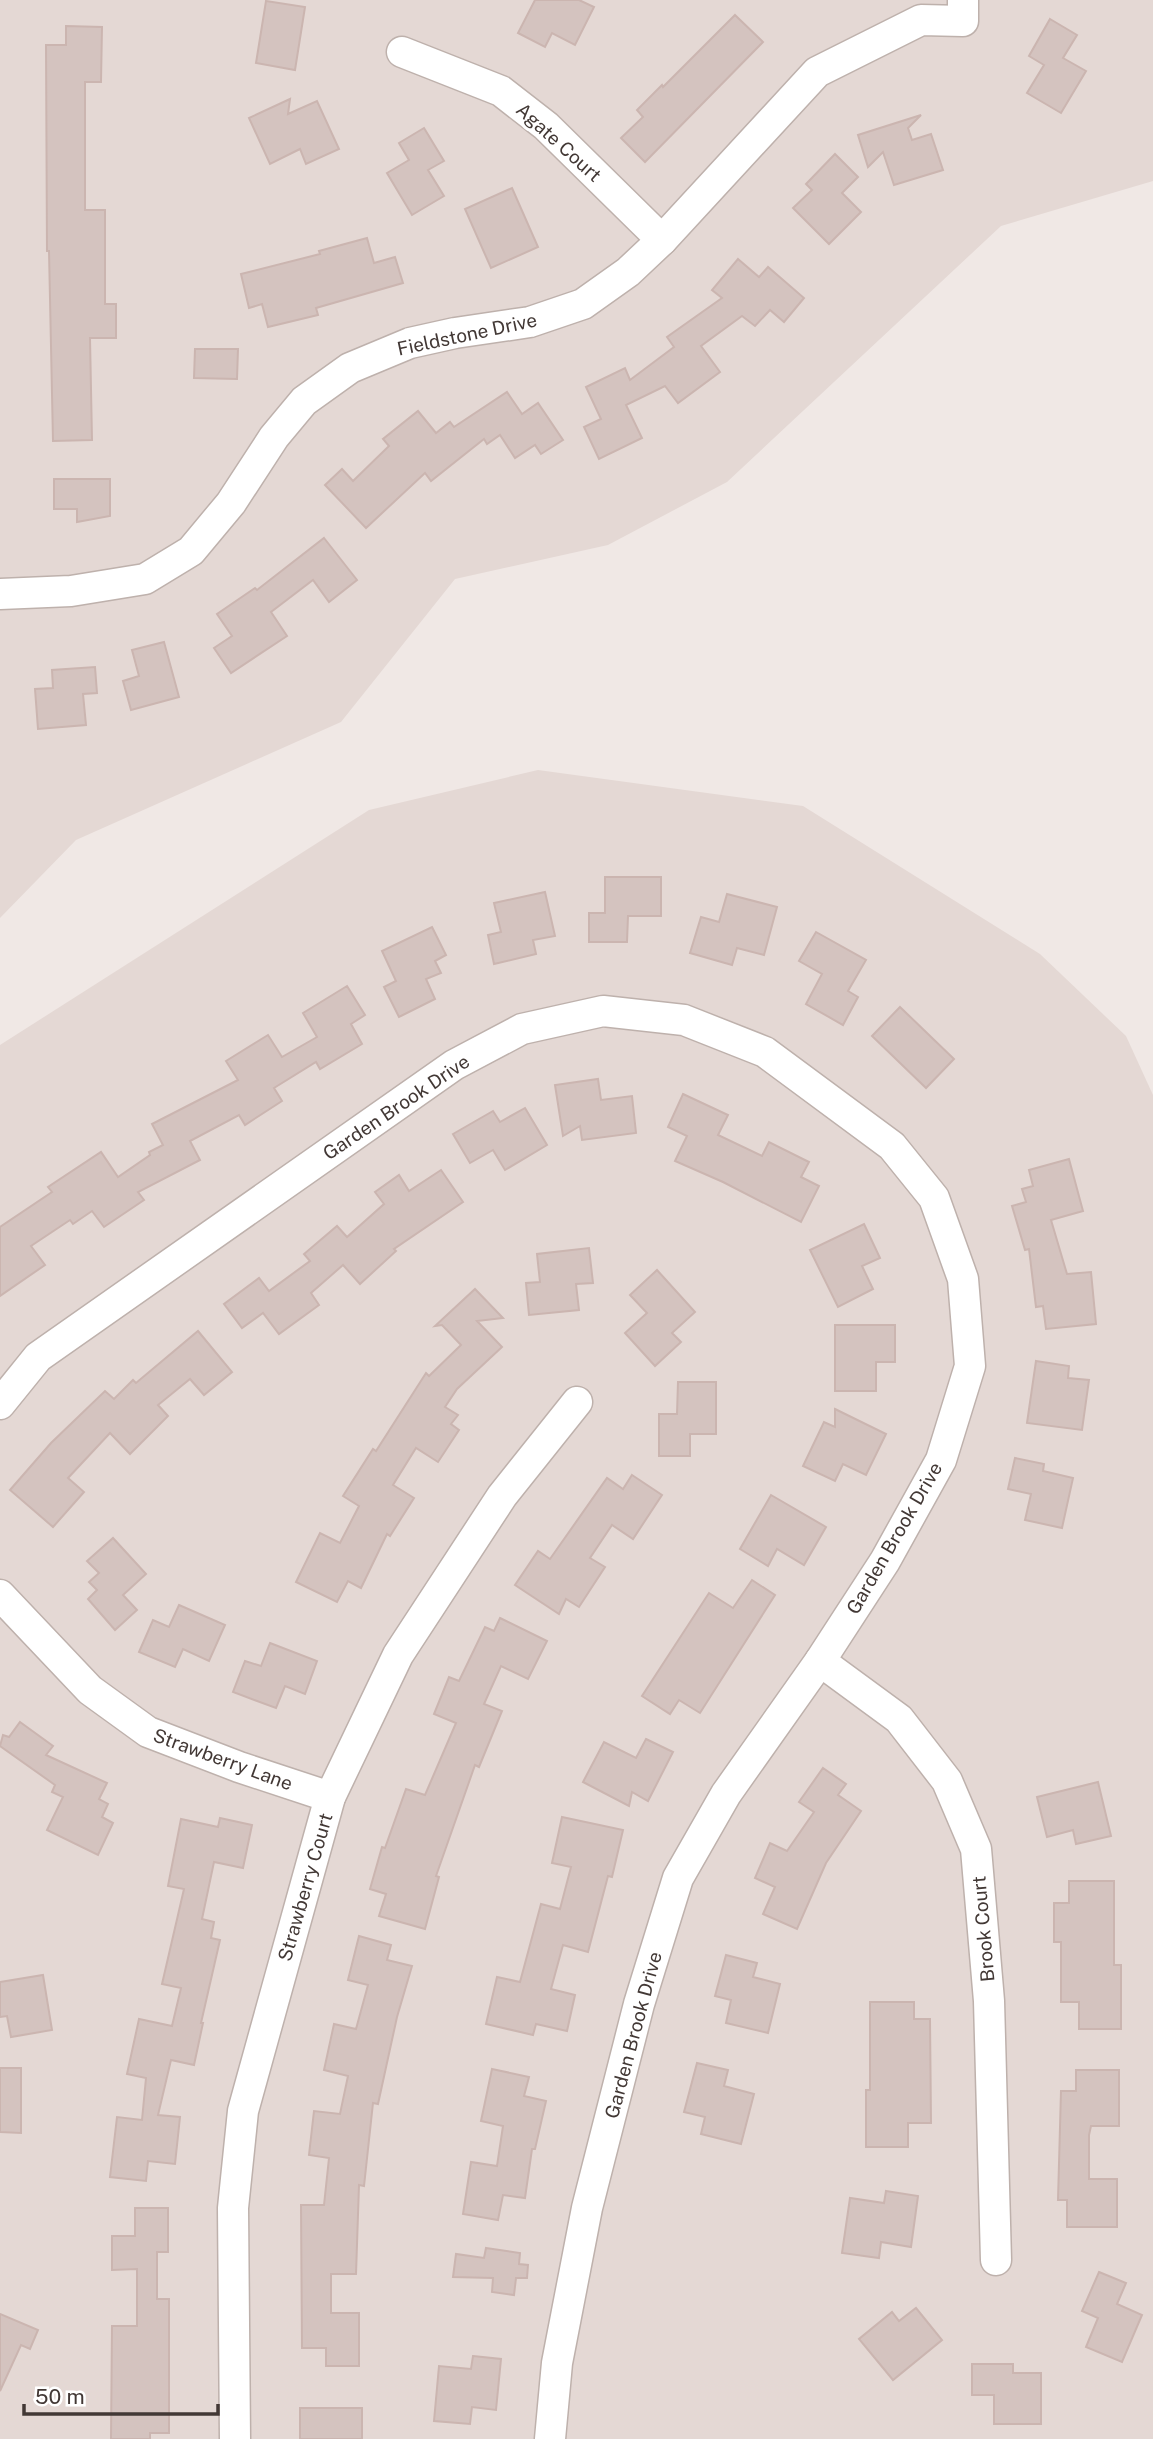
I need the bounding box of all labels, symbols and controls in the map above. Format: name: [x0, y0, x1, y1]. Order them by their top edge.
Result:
street label: Agate Court: [512, 98, 606, 186]
street label: Fieldstone Drive: [395, 308, 539, 360]
street label: Garden Brook Drive: [319, 1050, 473, 1164]
street label: Garden Brook Drive: [842, 1458, 946, 1618]
street label: Strawberry Lane: [150, 1724, 296, 1794]
street label: Strawberry Court: [273, 1810, 337, 1964]
street label: Brook Court: [967, 1875, 999, 1983]
street label: Garden Brook Drive: [600, 1949, 666, 2121]
scale bar: [24, 2372, 219, 2416]
text: 50 m: [35, 2384, 85, 2409]

